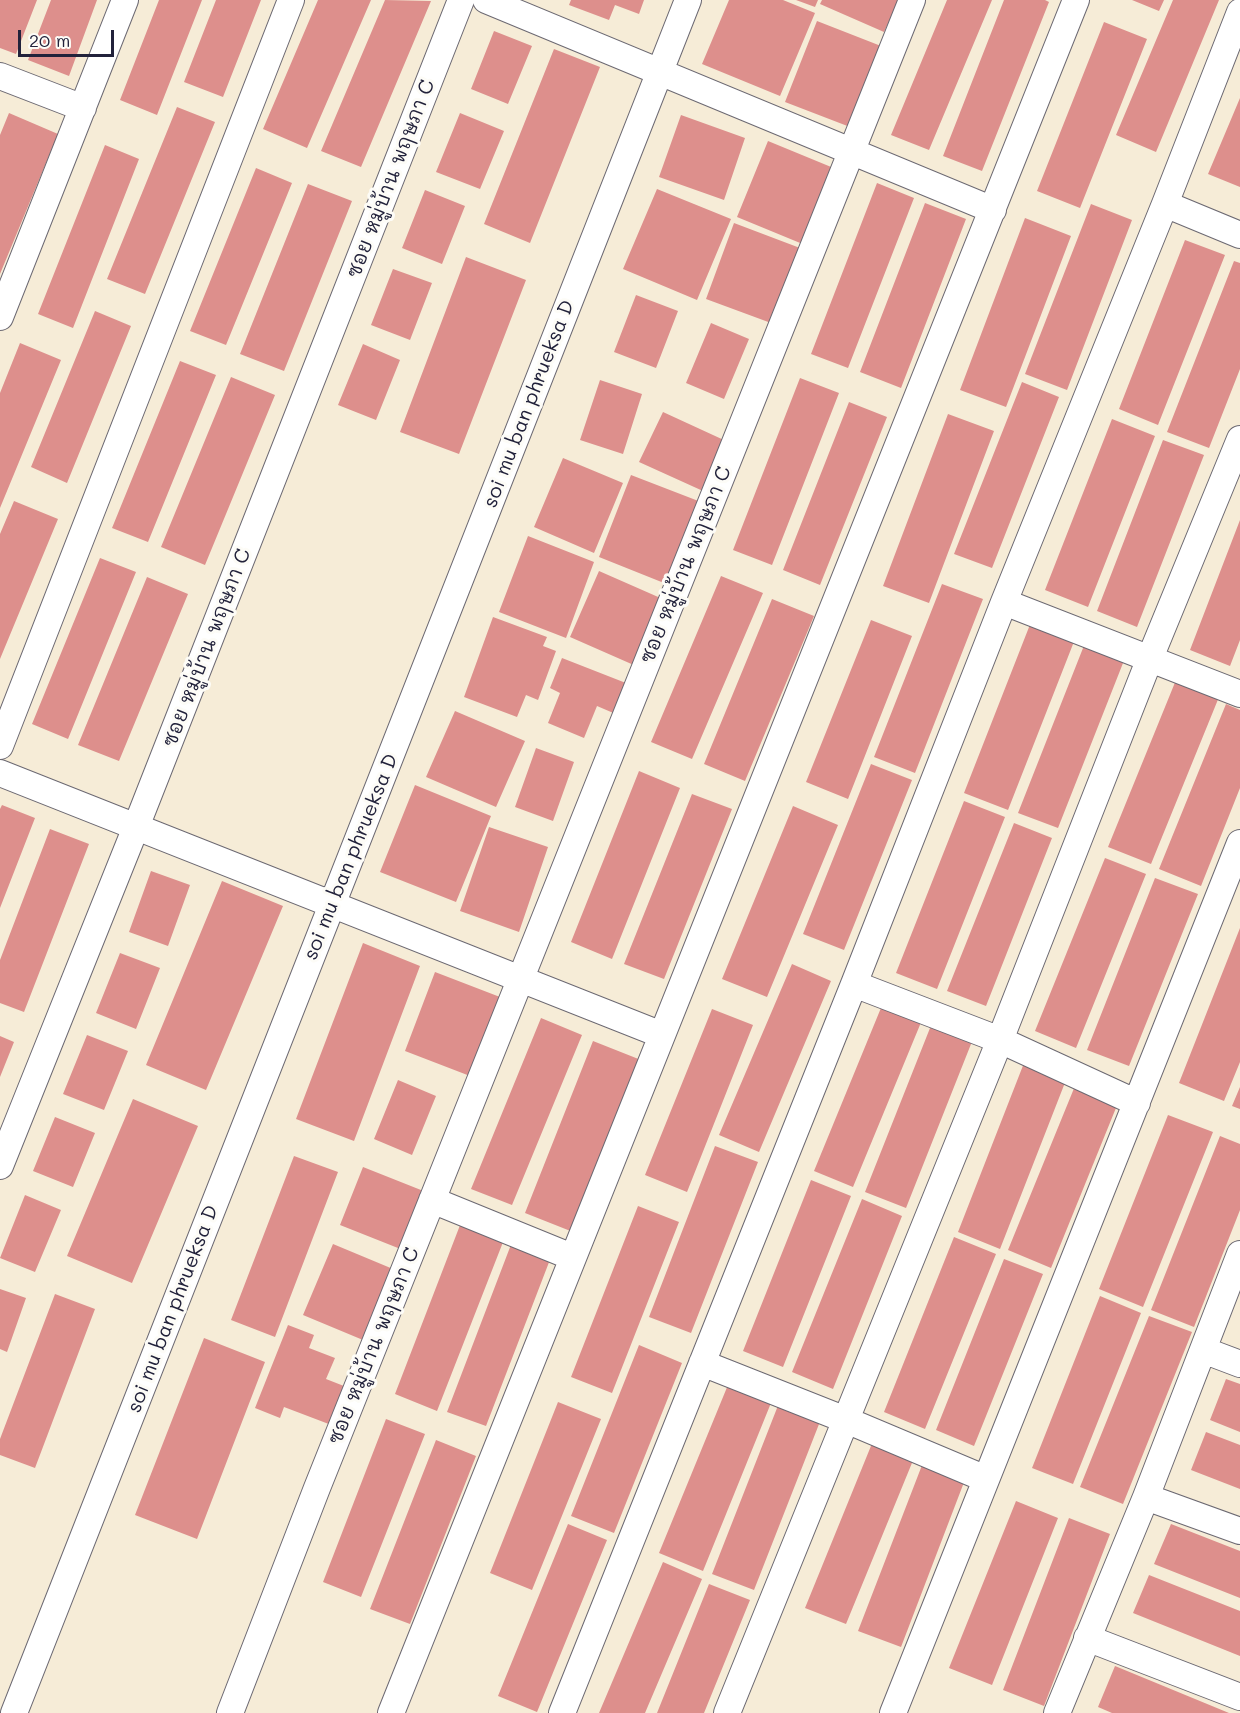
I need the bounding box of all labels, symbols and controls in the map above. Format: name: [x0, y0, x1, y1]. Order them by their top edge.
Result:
scale bar: [21, 18, 117, 56]
text: 20 m: [29, 28, 70, 52]
street label: ซอย หมู่บ้าน พฤษภา C: [342, 76, 440, 282]
street label: soi mu ban phrueksa D: [478, 297, 580, 511]
street label: ซอย หมู่บ้าน พฤษภา C: [635, 463, 737, 667]
street label: ซอย หมู่บ้าน พฤษภา C: [158, 545, 256, 751]
street label: soi mu ban phrueksa D: [299, 751, 403, 963]
street label: soi mu ban phrueksa D: [122, 1202, 224, 1416]
street label: ซอย หมู่บ้าน พฤษภา C: [323, 1244, 425, 1448]

